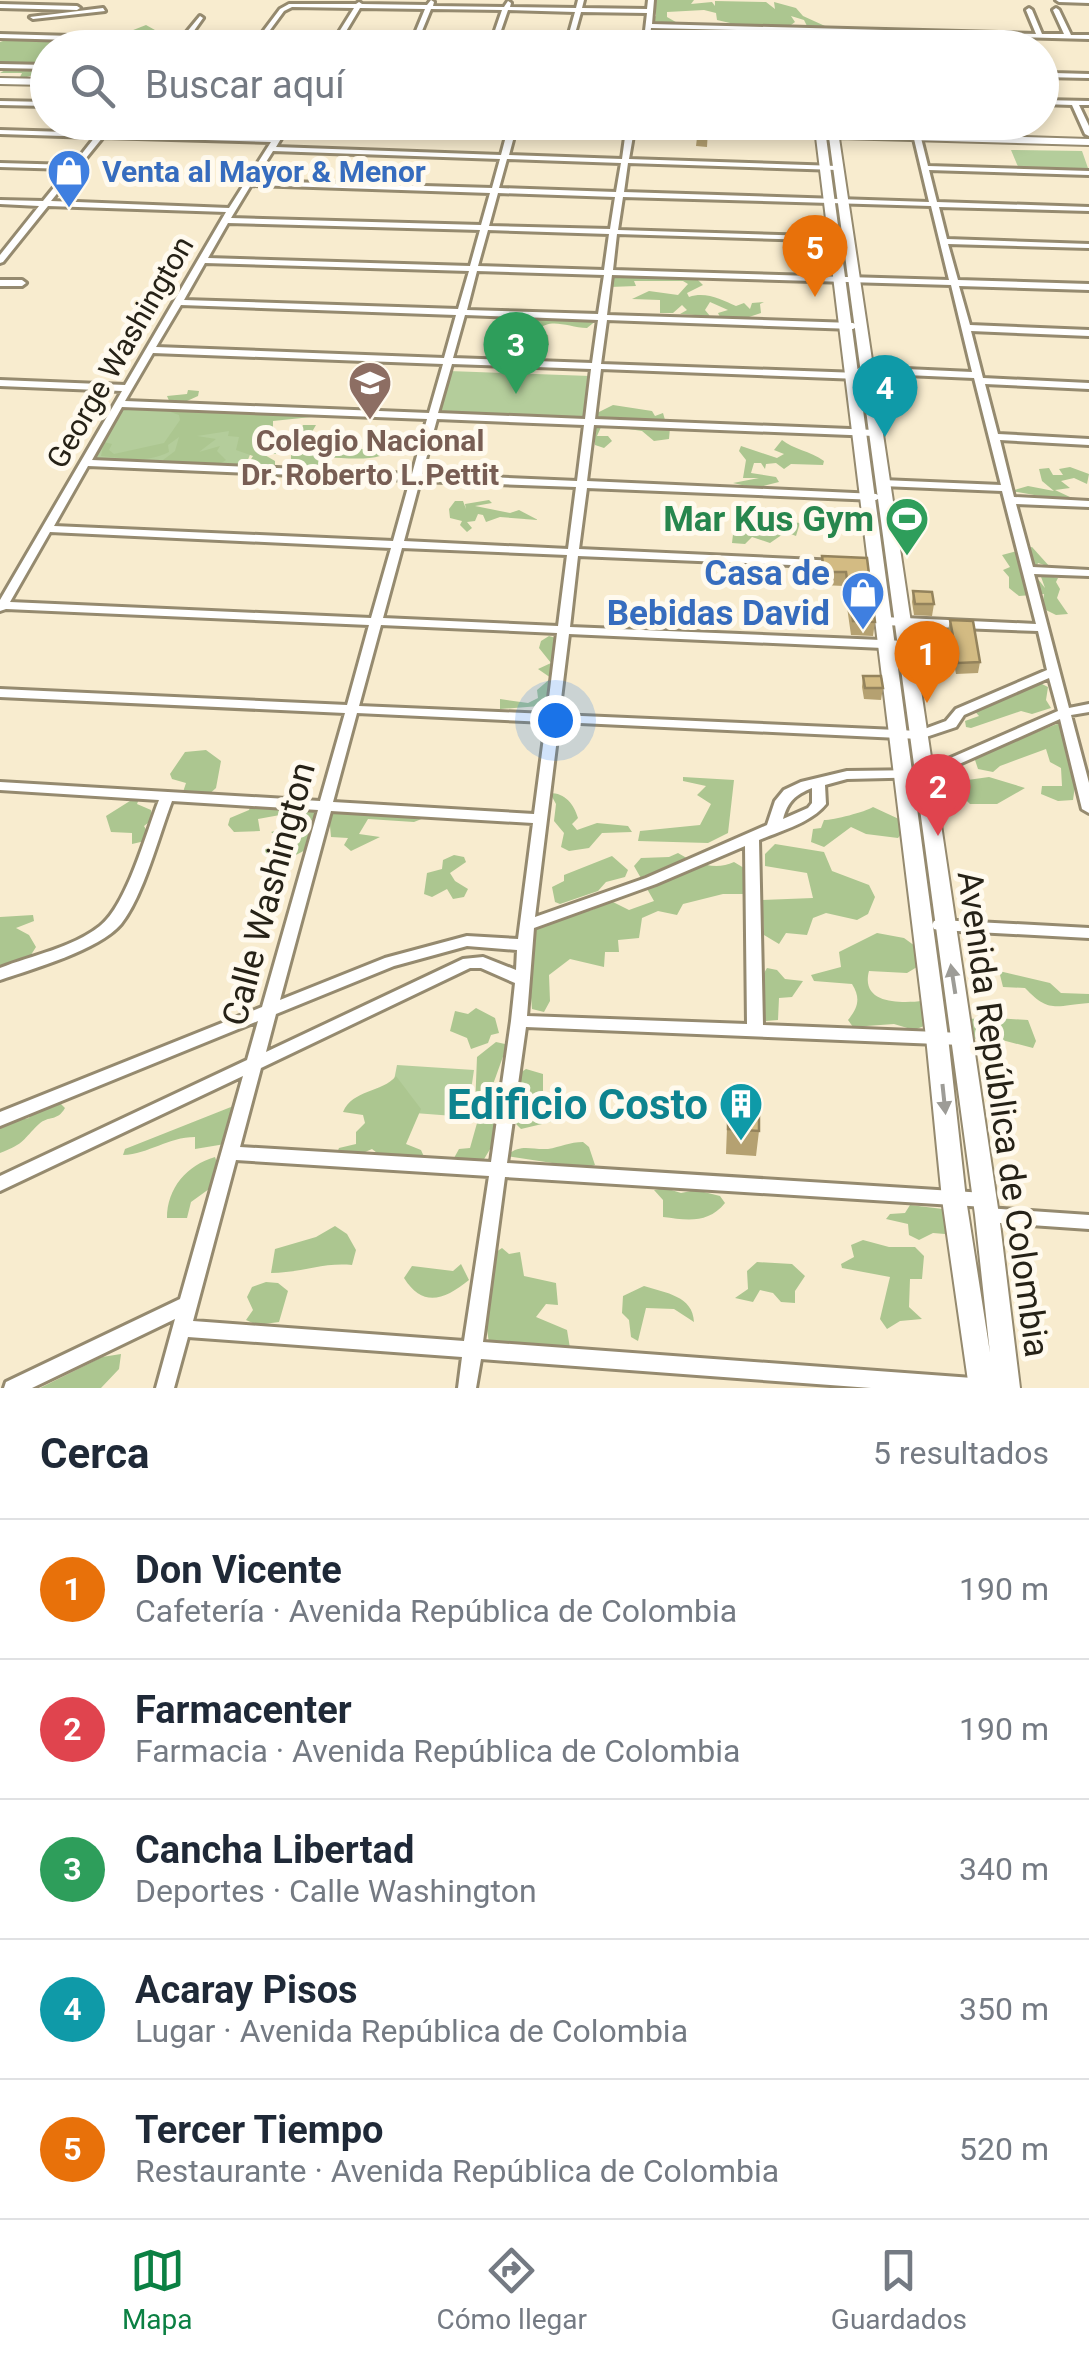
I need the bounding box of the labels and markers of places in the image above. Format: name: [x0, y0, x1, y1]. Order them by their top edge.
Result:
shop icon: Venta al Mayor & Menor: [46, 148, 92, 209]
place label: Venta al Mayor & Menor: [102, 154, 426, 189]
pin: 5: [782, 214, 848, 297]
pin: 3: [484, 312, 548, 394]
pin: 4: [852, 354, 918, 437]
school or university icon: Colegio Nacional Dr. Roberto L.Pettit: [347, 360, 393, 421]
place label: Colegio Nacional Dr. Roberto L.Pettit: [241, 423, 499, 492]
sports icon: Mar Kus Gym: [884, 496, 930, 557]
place label: Mar Kus Gym: [663, 499, 874, 540]
place label: Casa de Bebidas David: [607, 553, 830, 634]
shop icon: Casa de Bebidas David: [840, 570, 886, 631]
pin: 1: [894, 620, 960, 703]
pin: 2: [906, 754, 970, 836]
place label: Edificio Costo: [447, 1080, 708, 1129]
building icon: Edificio Costo: [718, 1081, 764, 1142]

